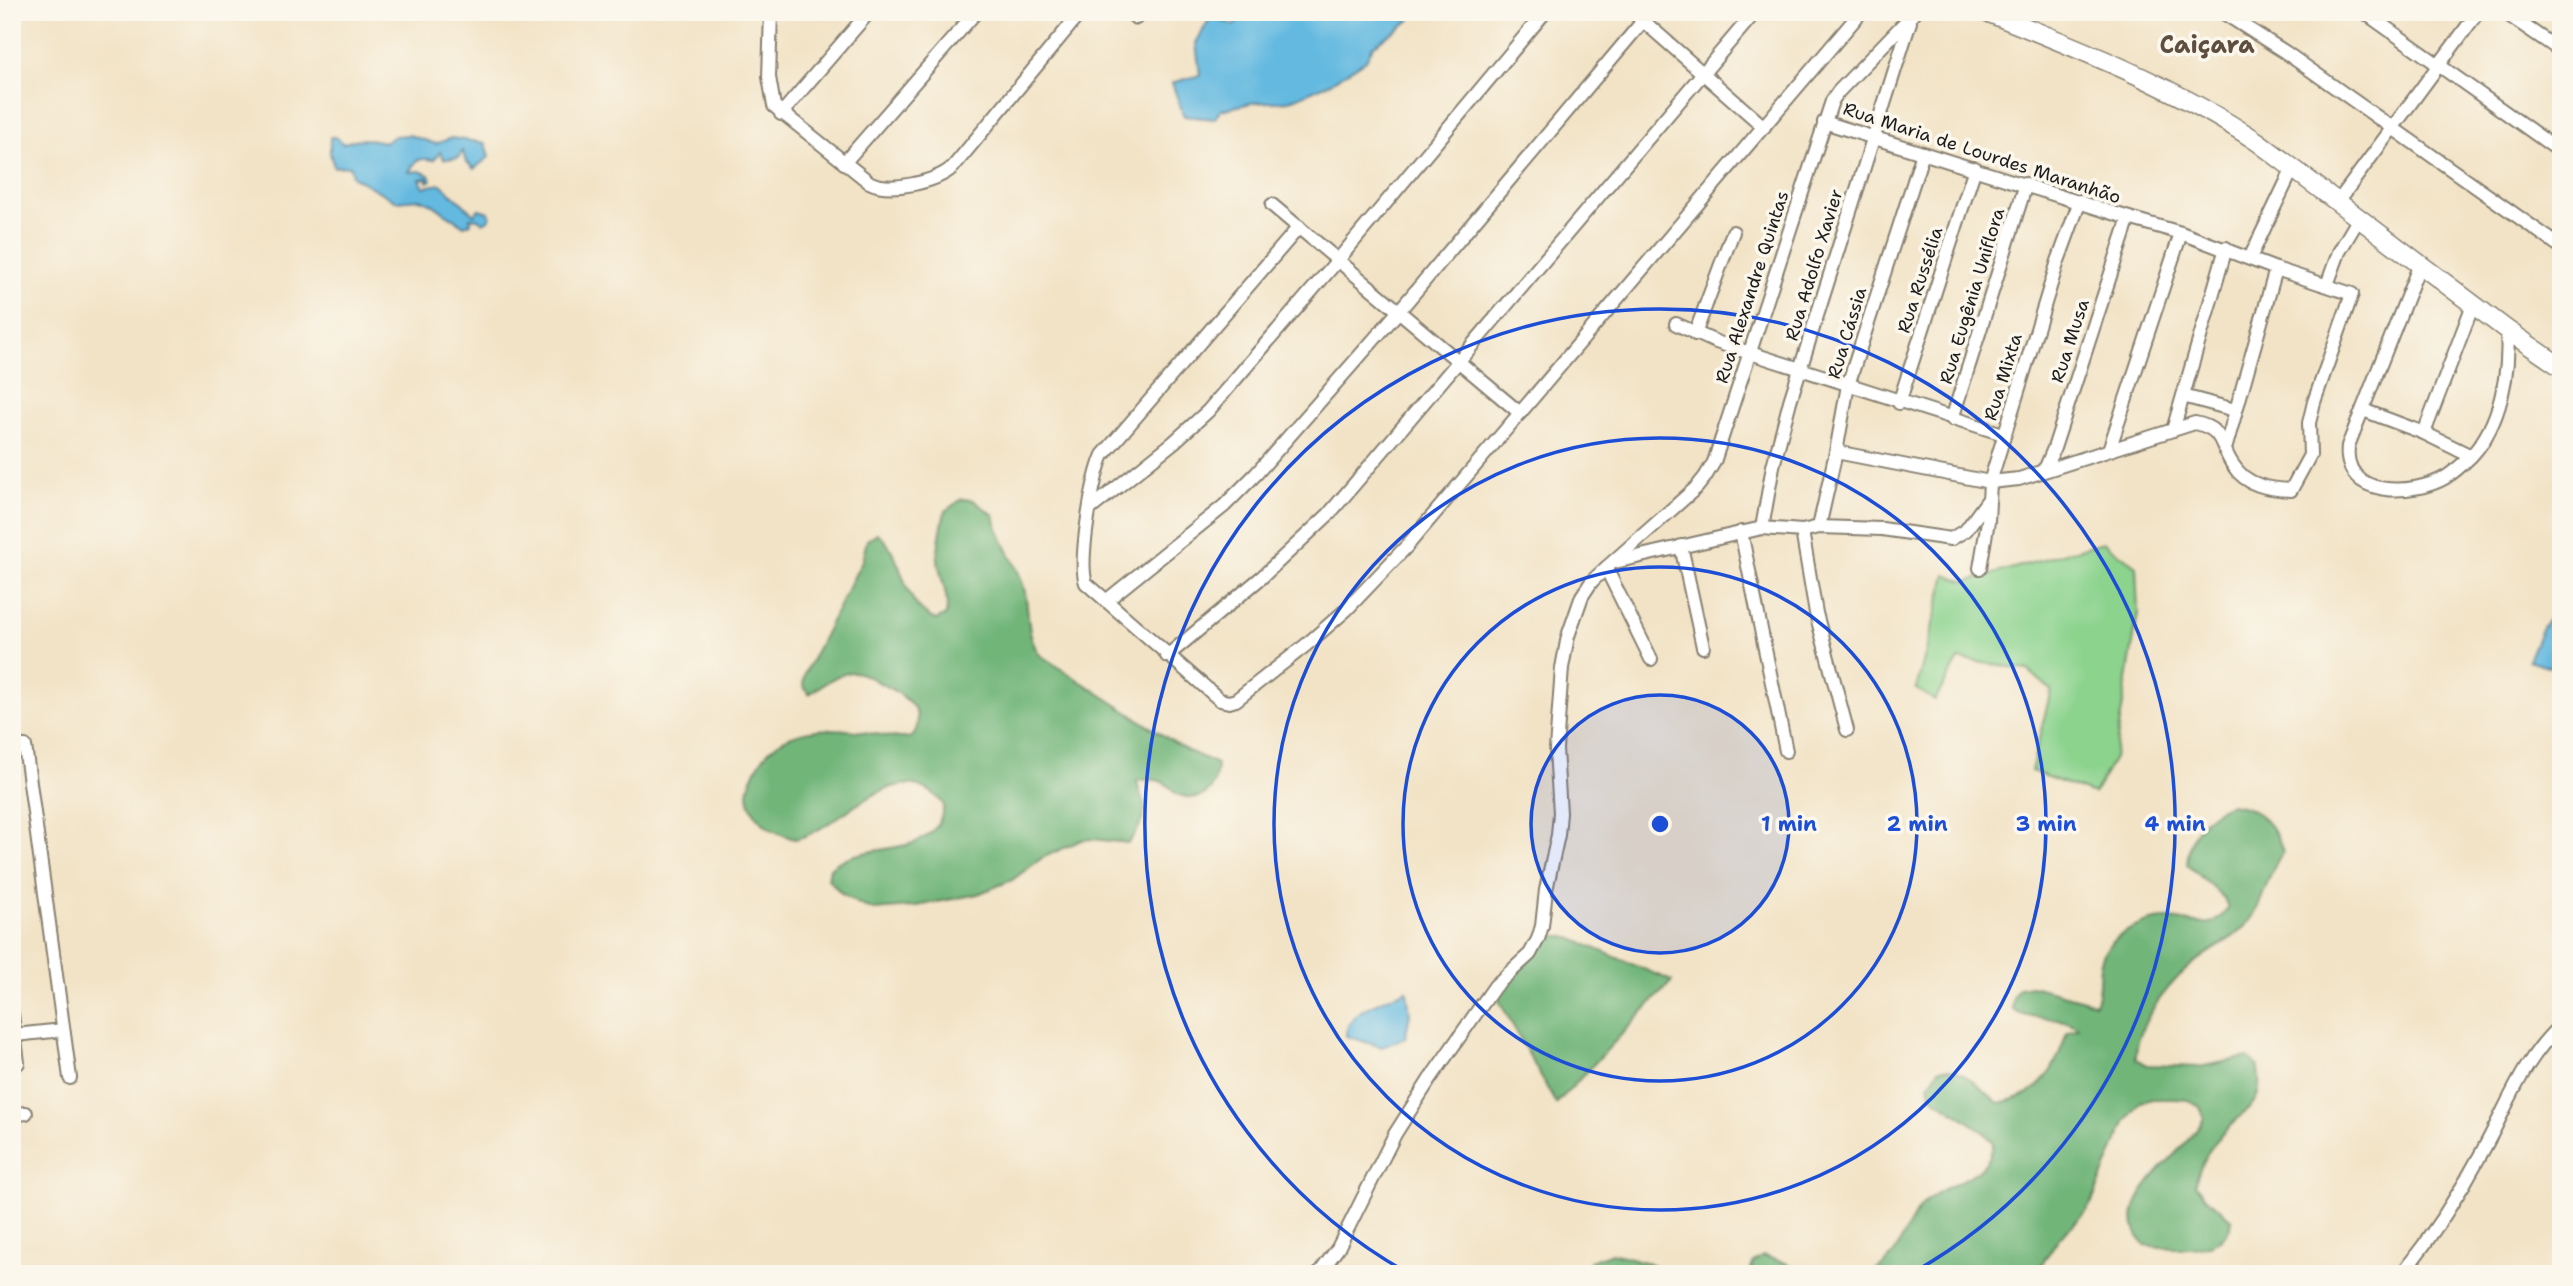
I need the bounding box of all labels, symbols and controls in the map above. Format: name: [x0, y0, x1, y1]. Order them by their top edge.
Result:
district label: Caiçara: [2159, 29, 2255, 61]
street label: Rua Maria de Lourdes Maranhão: [1840, 97, 2124, 209]
street label: Rua Adolfo Xavier: [1780, 186, 1848, 344]
street label: Rua Alexandre Quintas: [1710, 188, 1794, 386]
street label: Rua Eugênia Uniflora: [1934, 205, 2010, 387]
street label: Rua Russélia: [1892, 224, 1948, 336]
street label: Rua Cássia: [1822, 284, 1872, 382]
street label: Rua Musa: [2045, 296, 2095, 386]
street label: Rua Mixta: [1978, 330, 2028, 424]
text: 1 min: [1761, 810, 1817, 838]
text: 2 min: [1886, 810, 1948, 838]
text: 3 min: [2015, 810, 2077, 838]
text: 4 min: [2144, 810, 2206, 838]
centre of rings: [1648, 812, 1672, 836]

